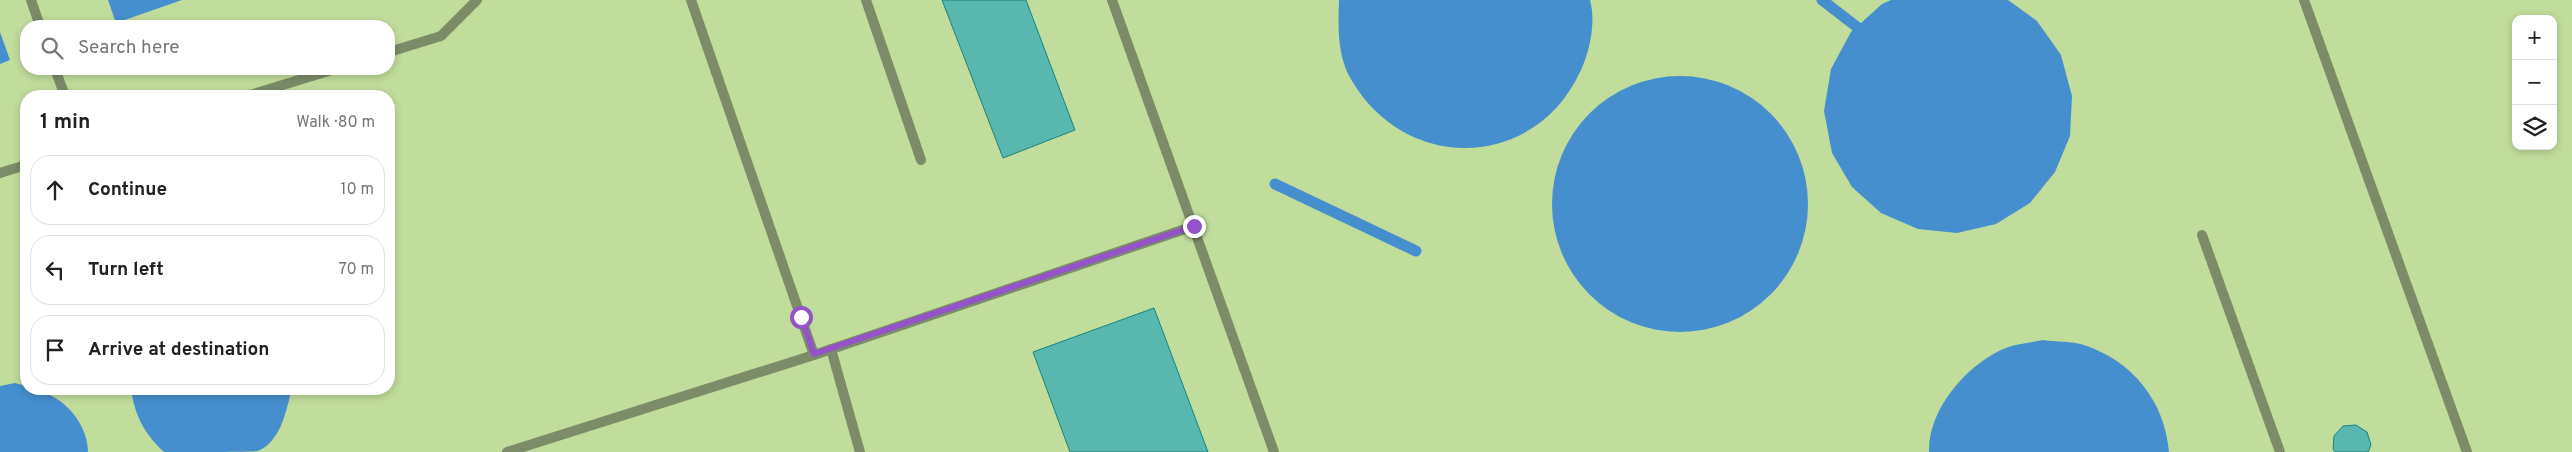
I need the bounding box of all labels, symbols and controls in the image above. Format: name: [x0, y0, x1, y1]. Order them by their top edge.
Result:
map controls: [2512, 15, 2557, 150]
button: +: [2512, 15, 2557, 60]
search box: [20, 20, 395, 75]
icon: search: [38, 34, 66, 62]
text: Search here: [78, 36, 180, 60]
button: −: [2512, 60, 2557, 105]
button: layers: [2512, 105, 2557, 150]
text: 1 min: [40, 109, 90, 136]
text: Walk · 80 m: [296, 113, 375, 133]
icon: ahead: [41, 176, 69, 204]
text: Continue: [88, 178, 167, 202]
text: 10 m: [340, 180, 374, 200]
route end: [1183, 215, 1206, 238]
icon: left: [41, 256, 69, 284]
text: Turn left: [88, 258, 164, 282]
text: 70 m: [339, 260, 374, 280]
route start: [790, 306, 813, 329]
icon: arrive: [41, 336, 69, 364]
text: Arrive at destination: [88, 338, 269, 362]

